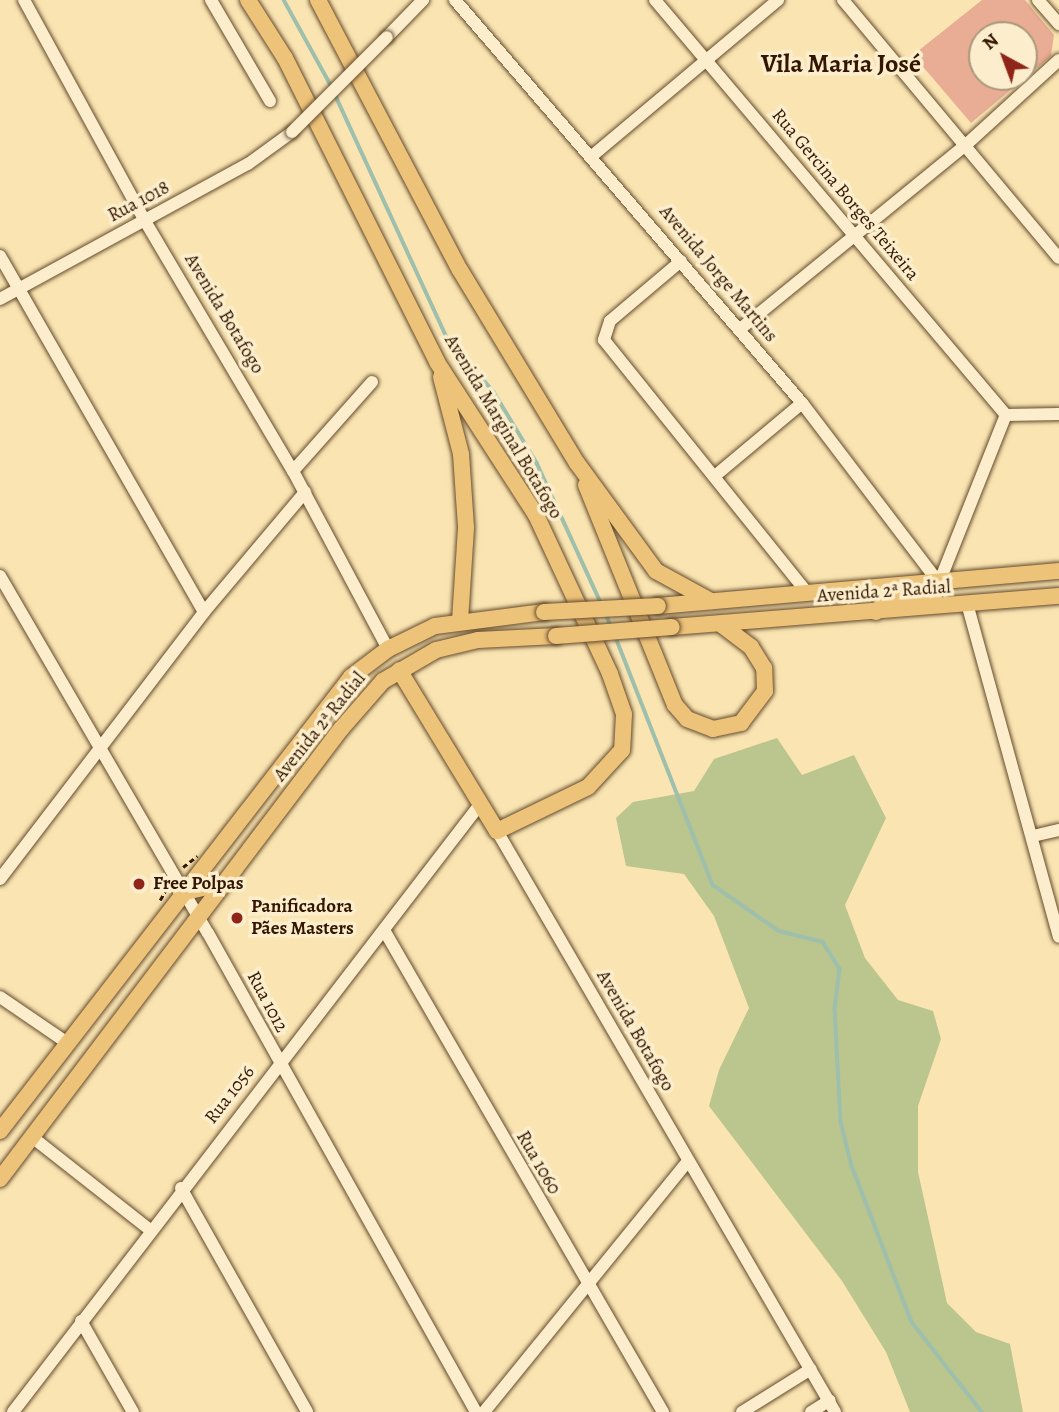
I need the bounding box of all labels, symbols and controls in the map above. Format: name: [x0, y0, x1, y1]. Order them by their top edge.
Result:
north arrow: [968, 21, 1038, 91]
text: N: [977, 27, 1004, 56]
district label: Vila Maria José: [761, 48, 921, 80]
street label: Rua Gercina Borges Teixeira: [766, 104, 924, 286]
street label: Rua 1018: [104, 176, 174, 228]
street label: Avenida Jorge Martins: [654, 201, 782, 347]
street label: Avenida Botafogo: [179, 250, 269, 378]
street label: Avenida Marginal Botafogo: [439, 331, 567, 523]
street label: Avenida 2ª Radial: [816, 576, 952, 608]
street label: Avenida 2ª Radial: [269, 668, 371, 786]
place label: Free Polpas: [153, 873, 243, 895]
marker: Free Polpas: [131, 876, 147, 892]
place label: Panificadora Pães Masters: [251, 896, 354, 940]
marker: Panificadora Pães Masters: [229, 910, 245, 926]
street label: Avenida Botafogo: [591, 966, 679, 1096]
street label: Rua 1012: [241, 967, 293, 1037]
street label: Rua 1056: [200, 1061, 260, 1129]
street label: Rua 1060: [511, 1127, 565, 1199]

